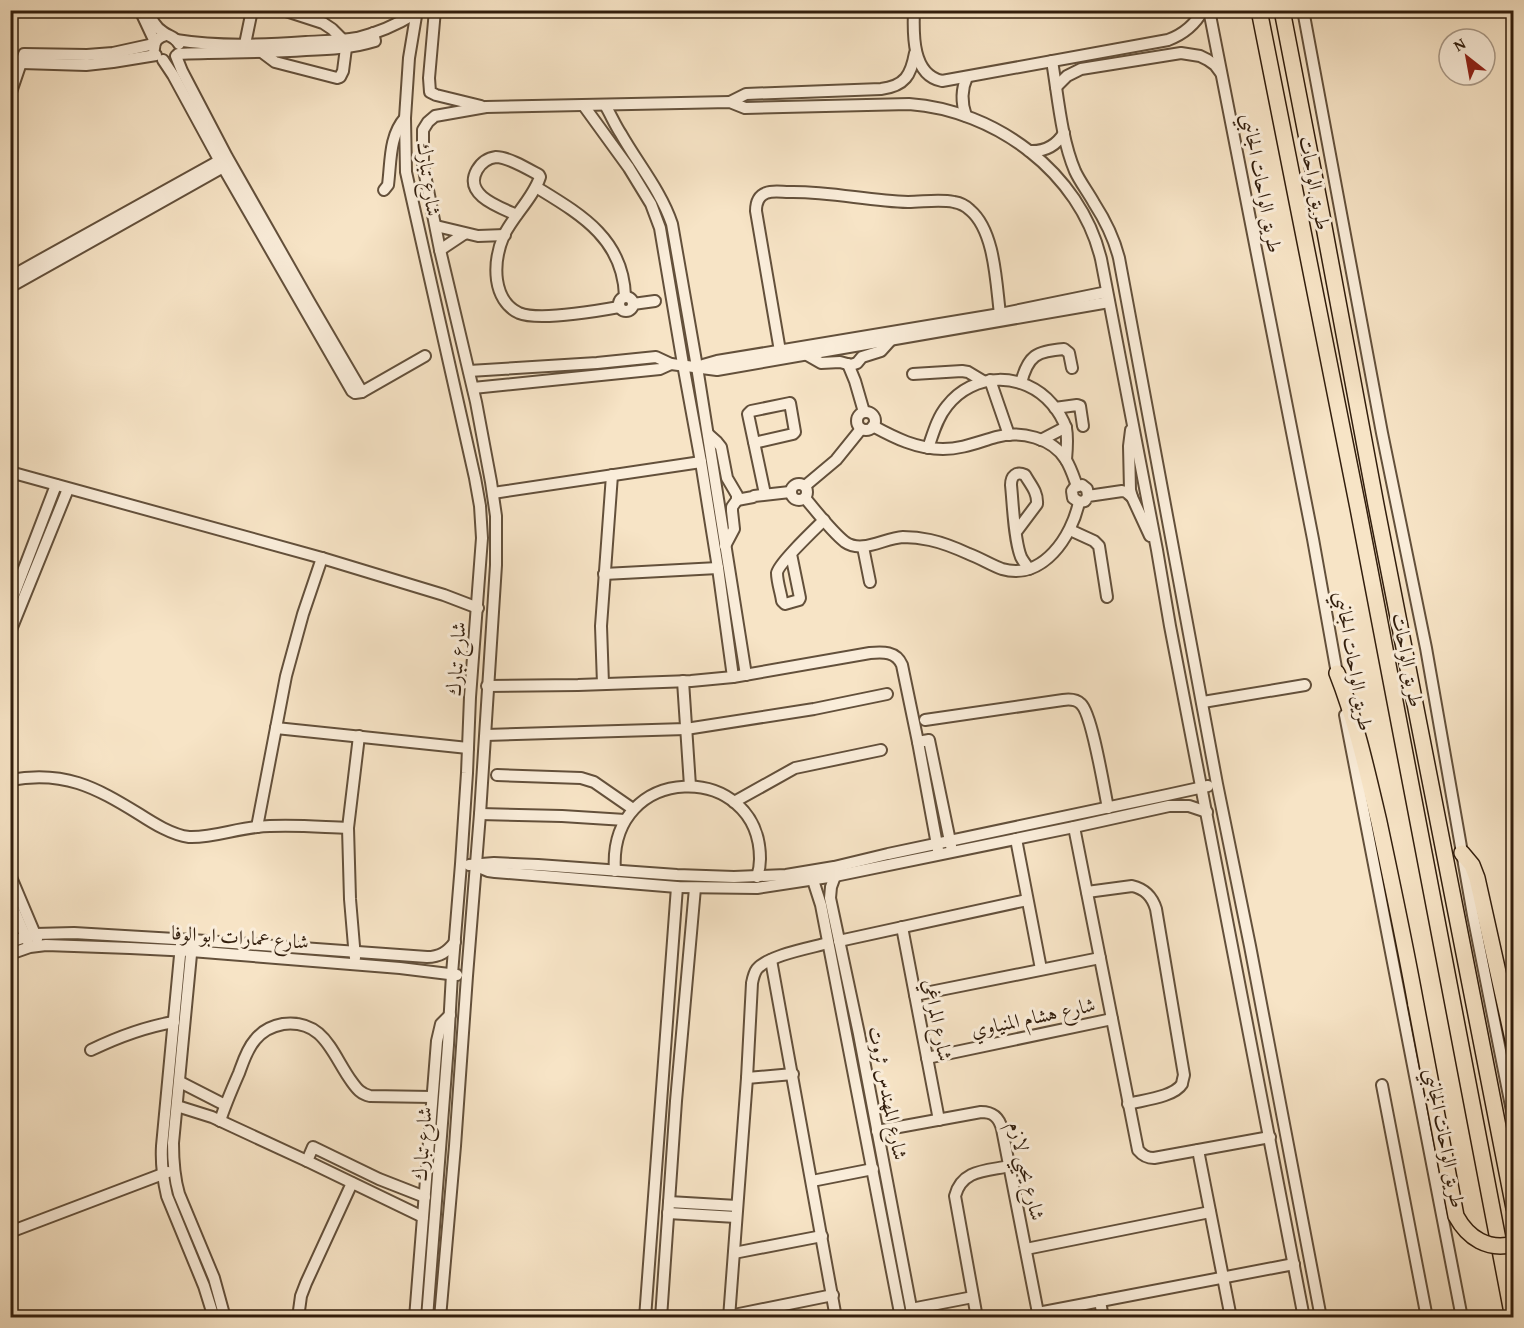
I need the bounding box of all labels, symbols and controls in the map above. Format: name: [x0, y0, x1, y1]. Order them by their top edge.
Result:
north arrow: [1437, 27, 1497, 87]
text: N: [1449, 31, 1470, 57]
street label: طريق الواحات الجانبي: [1231, 111, 1290, 256]
street label: طريق الواحات: [1292, 133, 1339, 232]
street label: شارع تبارك: [406, 140, 449, 218]
street label: طريق الواحات الجانبي: [1324, 589, 1381, 734]
street label: طريق الواحات: [1385, 610, 1432, 709]
street label: شارع تبارك: [438, 621, 477, 697]
street label: شارع عمارات ابو الوفا: [170, 917, 310, 960]
street label: شارع المراغي: [912, 976, 961, 1064]
street label: شارع هشام المنياوي: [968, 989, 1099, 1048]
street label: شارع المهندس ثروت: [857, 1024, 916, 1163]
street label: طريق الواحات الجانبي: [1414, 1066, 1473, 1211]
street label: شارع تبارك: [404, 1106, 443, 1182]
street label: شارع يحيي لازم: [997, 1119, 1053, 1224]

